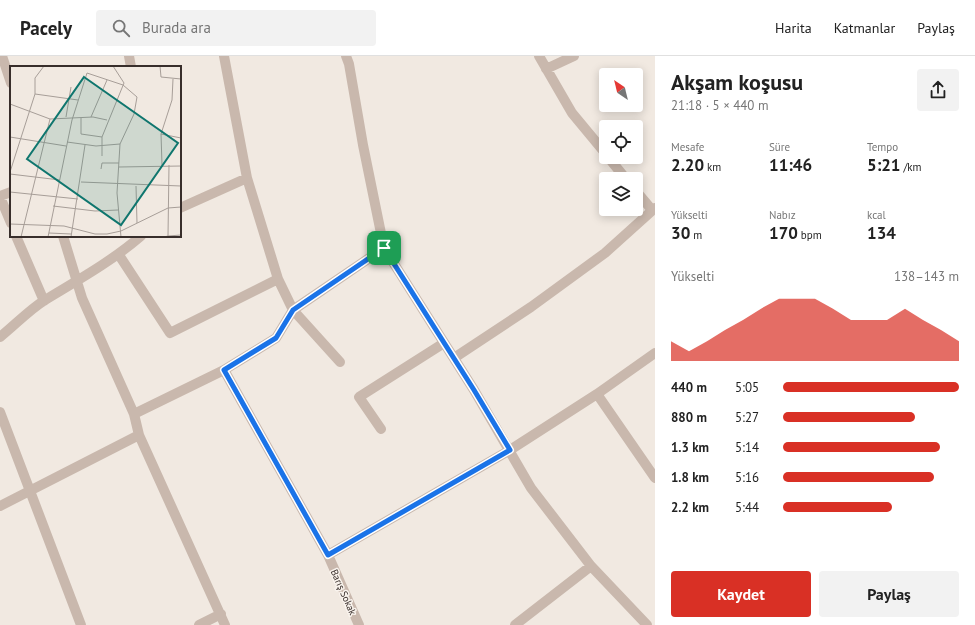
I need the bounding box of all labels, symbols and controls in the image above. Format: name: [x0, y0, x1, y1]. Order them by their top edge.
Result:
search box: [96, 10, 376, 46]
text: Pacely: [20, 16, 72, 40]
icon: search: [110, 17, 132, 39]
text: Burada ara: [142, 18, 211, 37]
text: Harita: [775, 19, 812, 37]
text: Katmanlar: [834, 19, 895, 37]
text: Paylaş: [917, 19, 955, 37]
inset map: [10, 66, 181, 237]
north arrow: [599, 68, 643, 112]
map controls: [599, 68, 643, 216]
text: Akşam koşusu: [671, 68, 803, 96]
button: share: [917, 69, 959, 111]
text: 21:18 · 5 × 440 m: [671, 97, 768, 114]
button: locate: [599, 120, 643, 164]
text: Mesafe: [671, 140, 704, 154]
text: Süre: [769, 140, 790, 154]
text: Tempo: [867, 140, 898, 154]
text: 2.20: [671, 154, 704, 176]
text: 11:46: [769, 154, 812, 176]
text: 5:21: [867, 154, 901, 176]
text: km: [704, 160, 721, 174]
text: /km: [901, 160, 922, 174]
button: layers: [599, 172, 643, 216]
text: Yükselti: [671, 208, 708, 222]
text: Nabız: [769, 208, 796, 222]
text: kcal: [867, 208, 886, 222]
text: 30: [671, 222, 690, 244]
text: 170: [769, 222, 798, 244]
text: 134: [867, 222, 896, 244]
text: m: [690, 228, 702, 242]
text: bpm: [798, 228, 822, 242]
pin: [367, 231, 401, 265]
icon: arrive: [373, 237, 395, 259]
text: Yükselti: [671, 268, 714, 285]
text: 138–143 m: [894, 268, 959, 285]
text: 440 m: [671, 379, 707, 396]
text: 5:05: [735, 379, 759, 396]
text: 880 m: [671, 409, 707, 426]
text: 5:27: [735, 409, 759, 426]
text: 1.3 km: [671, 439, 709, 456]
text: 5:14: [735, 439, 759, 456]
text: 1.8 km: [671, 469, 709, 486]
text: 5:16: [735, 469, 759, 486]
text: 2.2 km: [671, 499, 709, 516]
text: 5:44: [735, 499, 759, 516]
street label: Barış Sokak: [328, 567, 360, 617]
button: Kaydet: [671, 571, 811, 617]
button: Paylaş: [819, 571, 959, 617]

